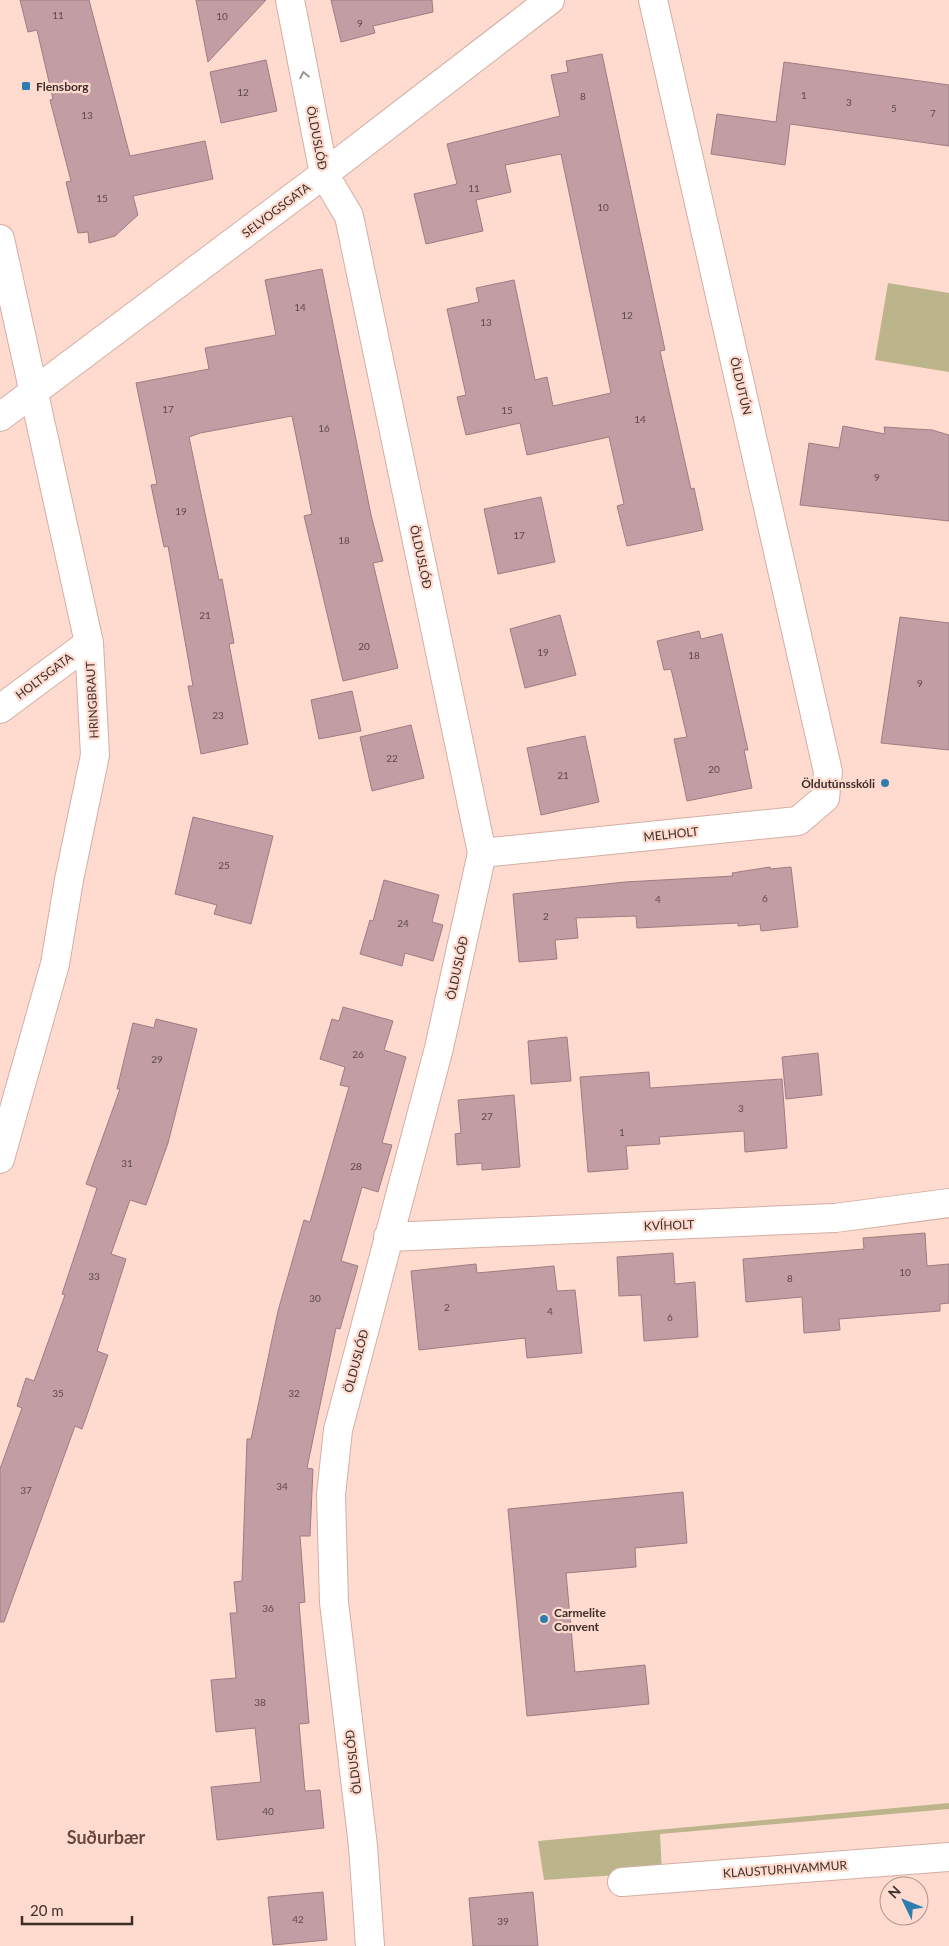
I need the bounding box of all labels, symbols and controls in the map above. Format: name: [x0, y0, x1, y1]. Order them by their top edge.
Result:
house number: 11: [52, 9, 64, 21]
house number: 10: [216, 10, 228, 22]
house number: 9: [357, 17, 363, 29]
one-way arrow: [300, 70, 310, 79]
place label: Flensborg: [36, 79, 89, 94]
marker: Flensborg: [20, 80, 32, 92]
house number: 12: [237, 86, 249, 98]
house number: 1: [801, 89, 807, 101]
house number: 8: [580, 90, 586, 102]
house number: 3: [846, 96, 852, 108]
house number: 5: [891, 102, 897, 114]
street label: ÖLDUSLÓÐ: [303, 105, 331, 171]
house number: 7: [930, 107, 936, 119]
house number: 13: [81, 109, 93, 121]
street label: SELVOGSGATA: [239, 179, 314, 241]
house number: 11: [468, 182, 480, 194]
house number: 15: [96, 192, 108, 204]
house number: 10: [597, 201, 609, 213]
house number: 14: [294, 301, 306, 313]
house number: 12: [621, 309, 633, 321]
house number: 13: [480, 316, 492, 328]
street label: ÖLDUTÚN: [727, 356, 755, 416]
house number: 17: [162, 403, 174, 415]
house number: 15: [501, 404, 513, 416]
house number: 14: [634, 413, 646, 425]
house number: 16: [318, 422, 330, 434]
house number: 9: [874, 471, 880, 483]
house number: 19: [175, 505, 187, 517]
street label: ÖLDUSLÓÐ: [407, 524, 435, 590]
house number: 17: [513, 529, 525, 541]
house number: 18: [338, 534, 350, 546]
house number: 21: [199, 609, 211, 621]
house number: 20: [358, 640, 370, 652]
house number: 19: [537, 646, 549, 658]
street label: HOLTSGATA: [12, 649, 76, 702]
house number: 18: [688, 649, 700, 661]
street label: HRINGBRAUT: [82, 661, 102, 739]
house number: 9: [917, 677, 923, 689]
house number: 23: [212, 709, 224, 721]
house number: 22: [386, 752, 398, 764]
house number: 20: [708, 763, 720, 775]
house number: 21: [557, 769, 569, 781]
place label: Öldutúnsskóli: [801, 776, 875, 791]
marker: Öldutúnsskóli: [879, 777, 891, 789]
street label: MELHOLT: [643, 824, 699, 844]
house number: 25: [218, 859, 230, 871]
house number: 6: [762, 892, 768, 904]
house number: 4: [655, 893, 661, 905]
house number: 2: [543, 910, 549, 922]
house number: 24: [397, 917, 409, 929]
street label: ÖLDUSLÓÐ: [443, 935, 471, 1001]
house number: 26: [352, 1048, 364, 1060]
house number: 29: [151, 1053, 163, 1065]
house number: 3: [738, 1102, 744, 1114]
house number: 27: [481, 1110, 493, 1122]
house number: 1: [619, 1126, 625, 1138]
house number: 31: [121, 1157, 133, 1169]
house number: 28: [350, 1160, 362, 1172]
street label: KVÍHOLT: [644, 1217, 694, 1233]
house number: 10: [899, 1266, 911, 1278]
house number: 33: [88, 1270, 100, 1282]
house number: 8: [787, 1272, 793, 1284]
house number: 30: [309, 1292, 321, 1304]
house number: 2: [444, 1301, 450, 1313]
house number: 4: [547, 1305, 553, 1317]
house number: 6: [667, 1311, 673, 1323]
street label: ÖLDUSLÓÐ: [340, 1328, 372, 1394]
house number: 35: [52, 1387, 64, 1399]
house number: 32: [288, 1387, 300, 1399]
house number: 34: [276, 1480, 288, 1492]
house number: 37: [20, 1484, 32, 1496]
house number: 36: [262, 1602, 274, 1614]
place label: Carmelite Convent: [554, 1605, 606, 1634]
marker: Carmelite Convent: [538, 1613, 550, 1625]
house number: 38: [254, 1696, 266, 1708]
street label: ÖLDUSLÓÐ: [342, 1729, 364, 1795]
house number: 40: [262, 1805, 274, 1817]
district label: Suðurbær: [67, 1826, 146, 1848]
street label: KLAUSTURHVAMMUR: [723, 1857, 848, 1881]
north arrow: [879, 1876, 929, 1926]
text: N: [884, 1882, 904, 1902]
scale bar: [22, 1894, 132, 1926]
text: 20 m: [30, 1901, 64, 1919]
house number: 42: [292, 1913, 304, 1925]
house number: 39: [497, 1915, 509, 1927]

